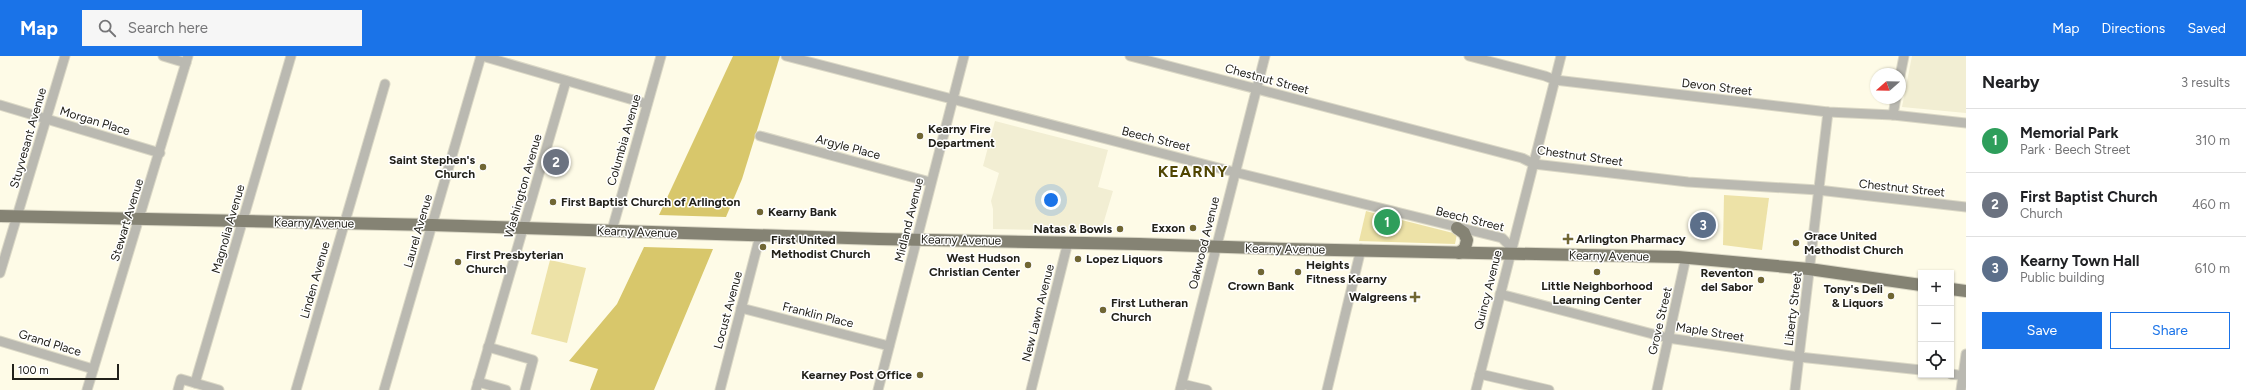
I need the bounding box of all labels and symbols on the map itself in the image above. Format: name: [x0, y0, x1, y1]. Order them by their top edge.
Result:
street label: Chestnut Street: [1223, 61, 1311, 97]
north arrow: [1870, 68, 1906, 104]
street label: Devon Street: [1681, 76, 1754, 98]
street label: Stuyvesant Avenue: [7, 86, 49, 190]
street label: Columbia Avenue: [604, 92, 644, 187]
street label: Morgan Place: [58, 104, 132, 138]
place label: Kearny Fire Department: [928, 122, 995, 150]
street label: Beech Street: [1120, 124, 1192, 154]
marker: Kearny Fire Department: [915, 131, 925, 141]
street label: Washington Avenue: [501, 132, 545, 240]
street label: Argyle Place: [814, 132, 882, 162]
street label: Chestnut Street: [1536, 143, 1624, 169]
pin: 2: [543, 147, 569, 177]
place label: Saint Stephen's Church: [389, 153, 475, 181]
marker: Saint Stephen's Church: [478, 162, 488, 172]
district label: KEARNY: [1158, 162, 1228, 181]
street label: Midland Avenue: [892, 176, 926, 263]
street label: Stewart Avenue: [108, 177, 146, 263]
street label: Chestnut Street: [1858, 177, 1946, 200]
street label: Magnolia Avenue: [209, 182, 248, 275]
your location: [1041, 190, 1061, 210]
street label: Laurel Avenue: [401, 192, 435, 269]
place label: First Baptist Church of Arlington: [561, 195, 740, 209]
street label: Oakwood Avenue: [1186, 195, 1222, 291]
marker: First Baptist Church of Arlington: [548, 197, 558, 207]
street label: Beech Street: [1434, 204, 1506, 234]
place label: Kearny Bank: [768, 205, 837, 219]
marker: Kearny Bank: [755, 207, 765, 217]
pin: 1: [1374, 207, 1400, 237]
pin: 3: [1690, 210, 1716, 240]
street label: Kearny Avenue: [274, 215, 355, 231]
place label: Exxon: [1151, 221, 1185, 235]
place label: Natas & Bowls: [1034, 222, 1112, 236]
marker: Exxon: [1188, 223, 1198, 233]
street label: Kearny Avenue: [597, 224, 678, 240]
marker: Natas & Bowls: [1115, 224, 1125, 234]
place label: Grace United Methodist Church: [1804, 229, 1904, 257]
street label: Kearny Avenue: [921, 232, 1002, 248]
place label: Arlington Pharmacy: [1576, 232, 1686, 246]
place label: First United Methodist Church: [771, 233, 871, 261]
marker: Arlington Pharmacy: [1563, 234, 1573, 244]
marker: Grace United Methodist Church: [1791, 238, 1801, 248]
street label: Linden Avenue: [297, 239, 333, 320]
street label: Kearny Avenue: [1245, 241, 1326, 257]
marker: First United Methodist Church: [758, 242, 768, 252]
place label: First Presbyterian Church: [466, 248, 564, 276]
street label: Quincy Avenue: [1471, 248, 1505, 331]
street label: Kearny Avenue: [1569, 248, 1650, 264]
place label: West Hudson Christian Center: [929, 251, 1020, 279]
place label: Lopez Liquors: [1086, 252, 1163, 266]
marker: Lopez Liquors: [1073, 254, 1083, 264]
marker: First Presbyterian Church: [453, 257, 463, 267]
place label: Heights Fitness Kearny: [1306, 258, 1387, 286]
marker: West Hudson Christian Center: [1023, 260, 1033, 270]
street label: New Lawn Avenue: [1019, 262, 1057, 363]
place label: Reventon del Sabor: [1700, 266, 1753, 294]
marker: Crown Bank: [1256, 267, 1266, 277]
marker: Heights Fitness Kearny: [1293, 267, 1303, 277]
marker: Little Neighborhood Learning Center: [1592, 267, 1602, 277]
street label: Locust Avenue: [711, 269, 745, 350]
street label: Liberty Street: [1782, 271, 1805, 347]
marker: Reventon del Sabor: [1756, 275, 1766, 285]
place label: Crown Bank: [1228, 279, 1295, 293]
place label: Little Neighborhood Learning Center: [1541, 279, 1653, 307]
place label: Tony's Deli & Liquors: [1824, 282, 1883, 310]
street label: Grove Street: [1645, 285, 1675, 356]
place label: Walgreens: [1349, 290, 1407, 304]
marker: Tony's Deli & Liquors: [1886, 291, 1896, 301]
marker: Walgreens: [1410, 292, 1420, 302]
place label: First Lutheran Church: [1111, 296, 1188, 324]
street label: Franklin Place: [781, 299, 856, 331]
marker: First Lutheran Church: [1098, 305, 1108, 315]
street label: Maple Street: [1675, 320, 1746, 344]
street label: Grand Place: [17, 327, 83, 359]
scale bar: [12, 362, 119, 381]
place label: Kearney Post Office: [801, 368, 912, 382]
marker: Kearney Post Office: [915, 370, 925, 380]

